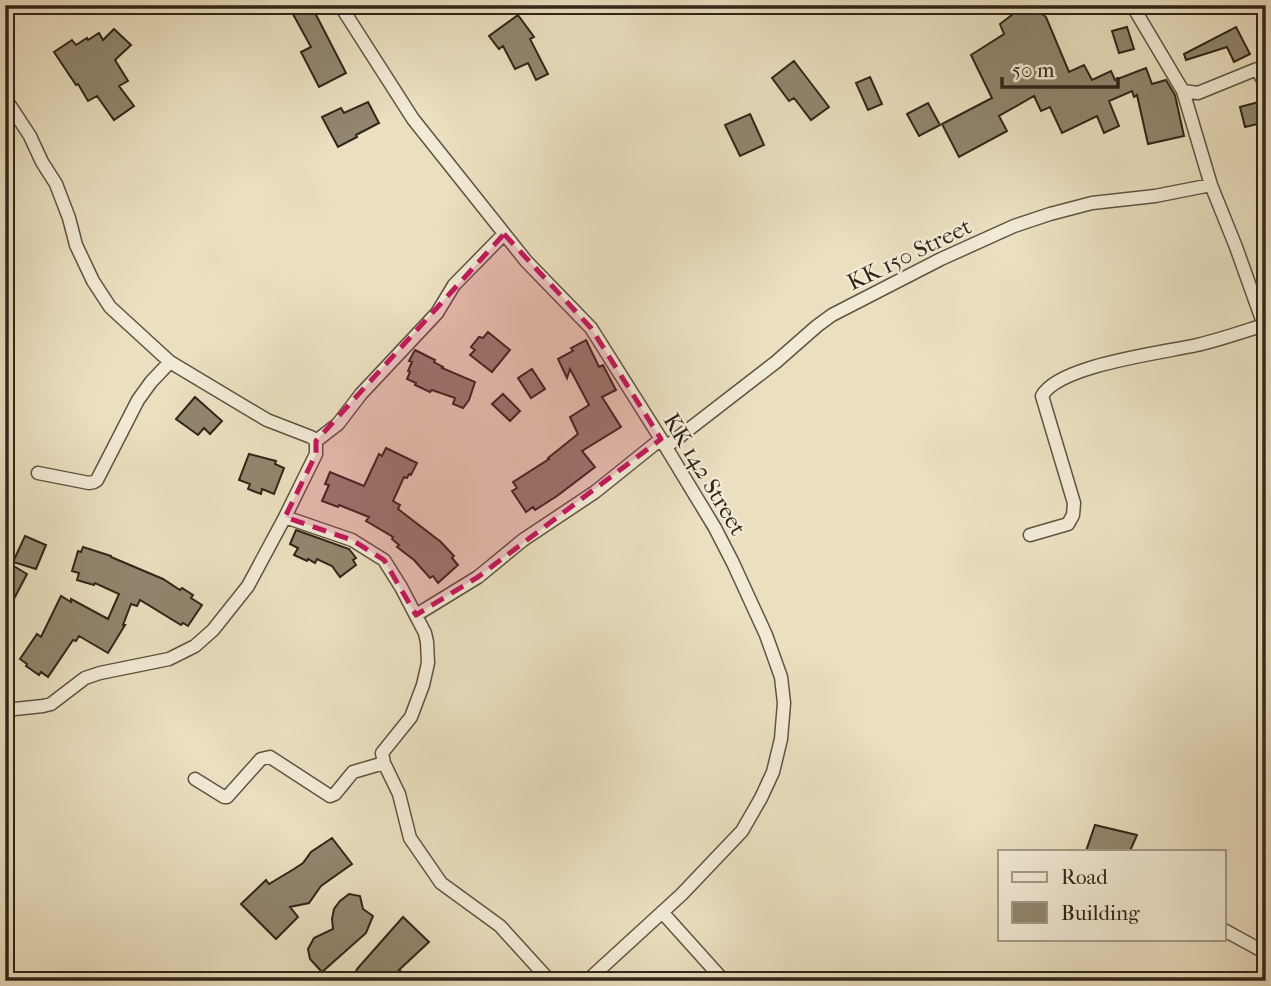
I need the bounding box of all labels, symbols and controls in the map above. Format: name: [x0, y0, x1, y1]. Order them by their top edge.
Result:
scale bar: [1002, 46, 1117, 90]
text: 50 m: [1012, 58, 1055, 82]
street label: KK 150 Street: [843, 213, 976, 296]
street label: KK 142 Street: [658, 408, 752, 540]
legend: [998, 850, 1226, 940]
text: Road: [1061, 865, 1108, 889]
text: Building: [1061, 901, 1140, 925]

